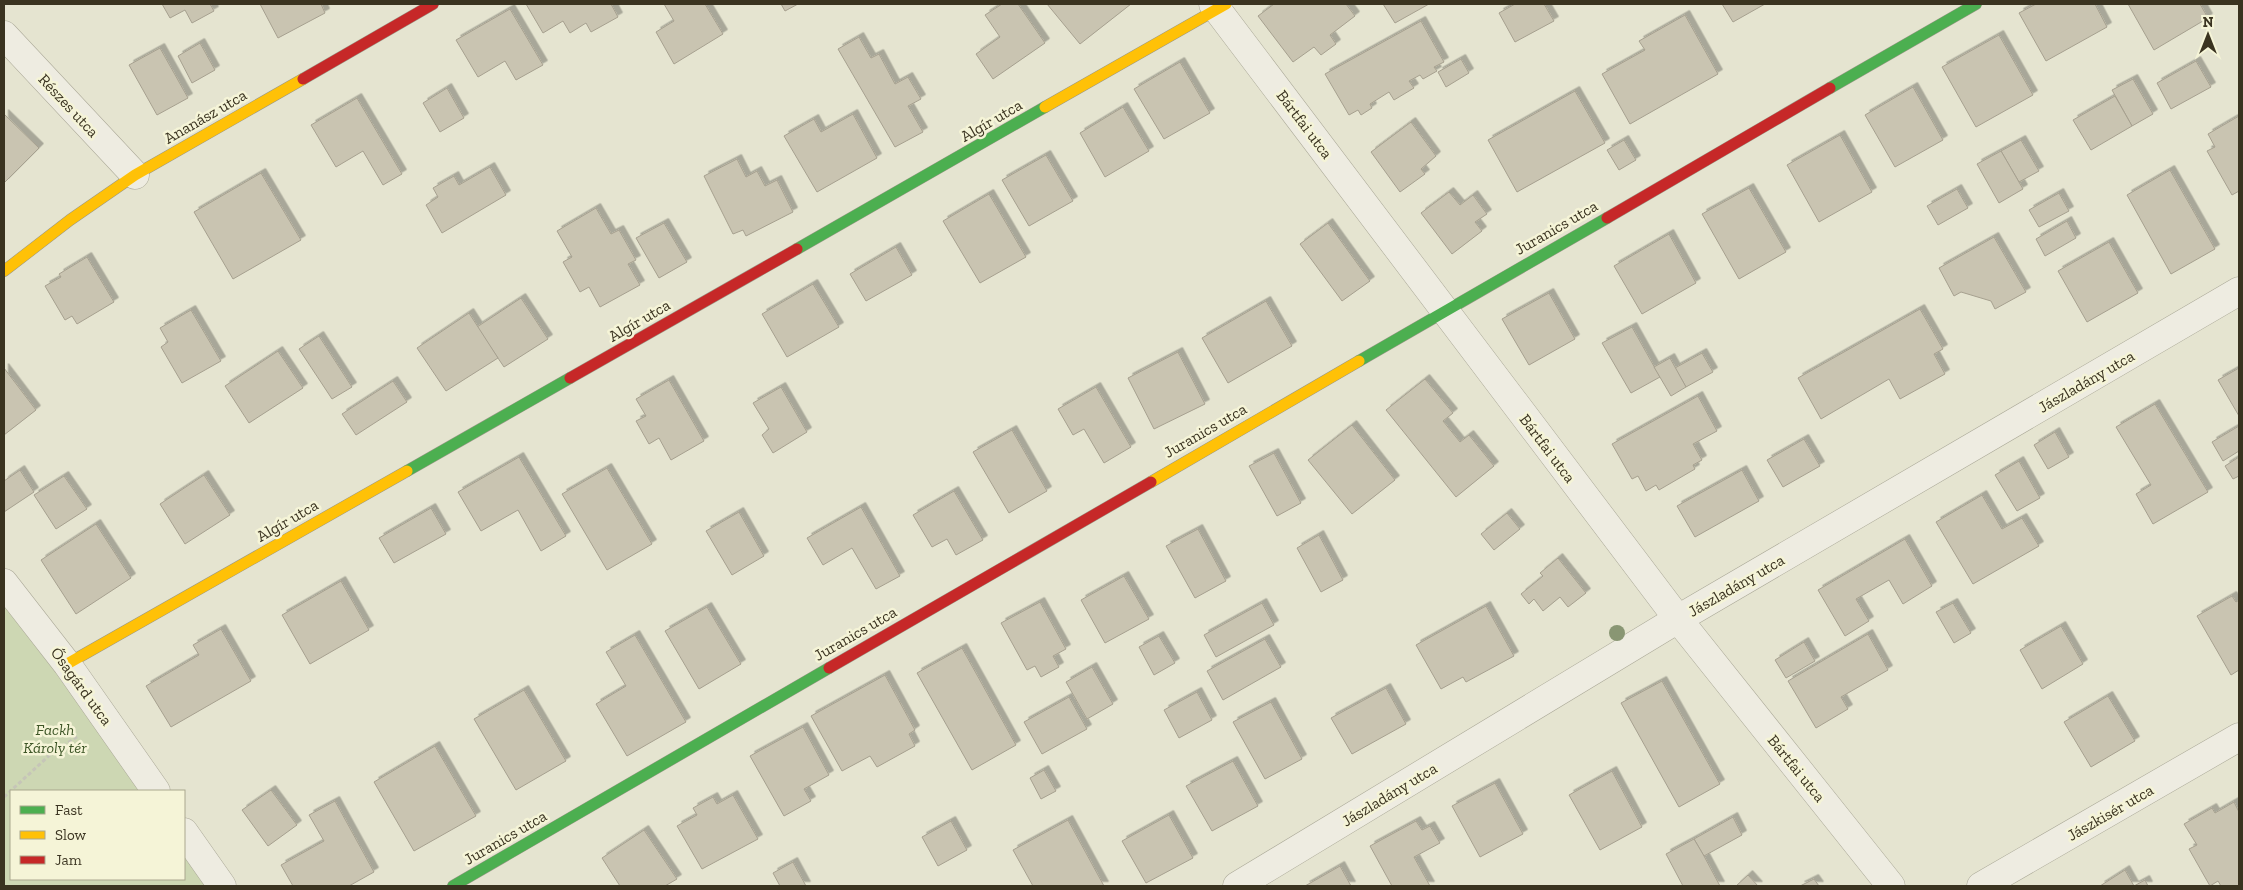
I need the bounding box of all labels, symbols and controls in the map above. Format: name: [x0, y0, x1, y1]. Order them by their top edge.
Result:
north arrow: [2183, 10, 2233, 60]
text: N: [2203, 14, 2214, 31]
street label: Részes utca: [34, 70, 103, 141]
street label: Ananász utca: [161, 85, 250, 148]
street label: Bártfai utca: [1273, 86, 1337, 163]
street label: Algír utca: [957, 95, 1026, 146]
street label: Juranics utca: [1512, 196, 1601, 259]
street label: Algír utca: [605, 295, 674, 346]
street label: Jászladány utca: [2035, 346, 2138, 417]
street label: Juranics utca: [1161, 399, 1250, 462]
street label: Bártfai utca: [1516, 410, 1580, 487]
street label: Algír utca: [253, 495, 322, 546]
street label: Jászladány utca: [1685, 550, 1788, 621]
street label: Juranics utca: [811, 602, 900, 665]
street label: Ősagárd utca: [47, 643, 116, 729]
park label: Fackh Károly tér: [23, 720, 87, 757]
street label: Bártfai utca: [1764, 731, 1830, 806]
street label: Jászladány utca: [1338, 758, 1441, 830]
street label: Jászkisér utca: [2064, 780, 2157, 845]
legend: [10, 790, 185, 880]
text: Fast: [55, 801, 83, 819]
street label: Juranics utca: [461, 806, 550, 869]
text: Slow: [55, 826, 87, 844]
text: Jam: [55, 851, 82, 869]

